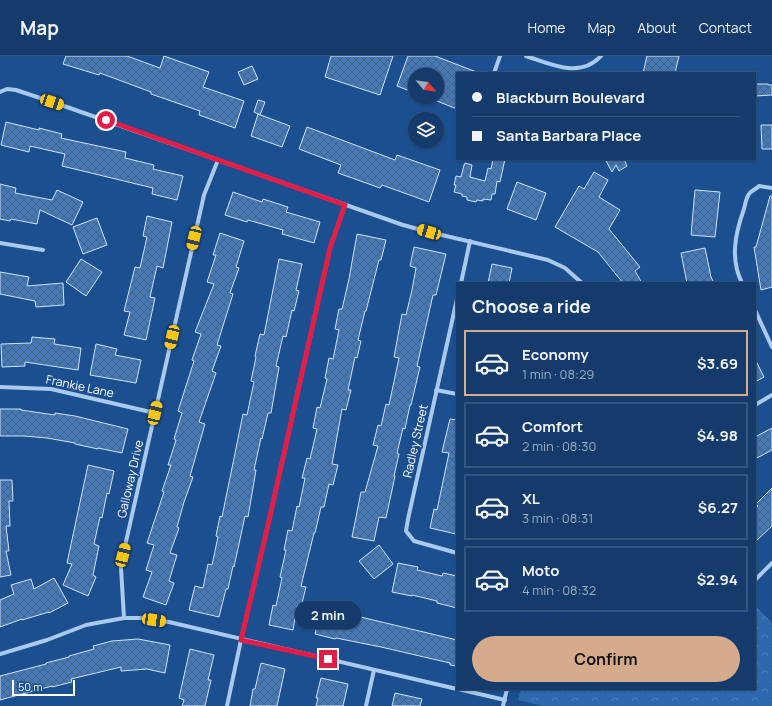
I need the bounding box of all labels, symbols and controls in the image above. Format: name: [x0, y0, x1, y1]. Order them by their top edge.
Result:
text: Map: [20, 15, 59, 41]
text: Home: [528, 18, 565, 37]
text: Map: [587, 18, 615, 37]
text: About: [637, 18, 677, 37]
text: Contact: [699, 18, 752, 37]
north arrow: [408, 68, 444, 104]
map controls: [408, 68, 444, 148]
text: Blackburn Boulevard: [496, 87, 645, 108]
car: [39, 93, 65, 111]
route start: [97, 111, 115, 129]
button: layers: [408, 112, 444, 148]
text: Santa Barbara Place: [496, 125, 641, 146]
car: [416, 223, 442, 241]
car: [185, 225, 203, 251]
text: Choose a ride: [472, 294, 591, 318]
car: [163, 324, 181, 350]
text: Economy: [522, 344, 589, 365]
icon: car: [474, 345, 510, 381]
text: $3.69: [697, 353, 738, 374]
text: 1 min · 08:29: [522, 365, 594, 383]
street label: Frankie Lane: [44, 371, 116, 401]
car: [146, 400, 164, 426]
street label: Radley Street: [398, 402, 432, 479]
text: Comfort: [522, 416, 583, 437]
icon: car: [474, 417, 510, 453]
text: $4.98: [697, 425, 738, 446]
text: 2 min · 08:30: [522, 437, 596, 455]
street label: Galloway Drive: [113, 438, 147, 520]
text: XL: [522, 488, 540, 509]
icon: car: [474, 489, 510, 525]
text: $6.27: [698, 497, 738, 518]
text: 3 min · 08:31: [522, 509, 593, 527]
car: [114, 542, 132, 568]
text: Moto: [522, 560, 559, 581]
icon: car: [474, 561, 510, 597]
text: $2.94: [697, 569, 738, 590]
text: 4 min · 08:32: [522, 581, 596, 599]
callout: 2 min: [295, 601, 361, 629]
text: 2 min: [311, 606, 345, 624]
car: [141, 612, 167, 628]
button: Confirm: [472, 636, 740, 682]
route end: [319, 650, 337, 668]
scale bar: [12, 678, 75, 697]
text: 50 m: [18, 679, 43, 694]

